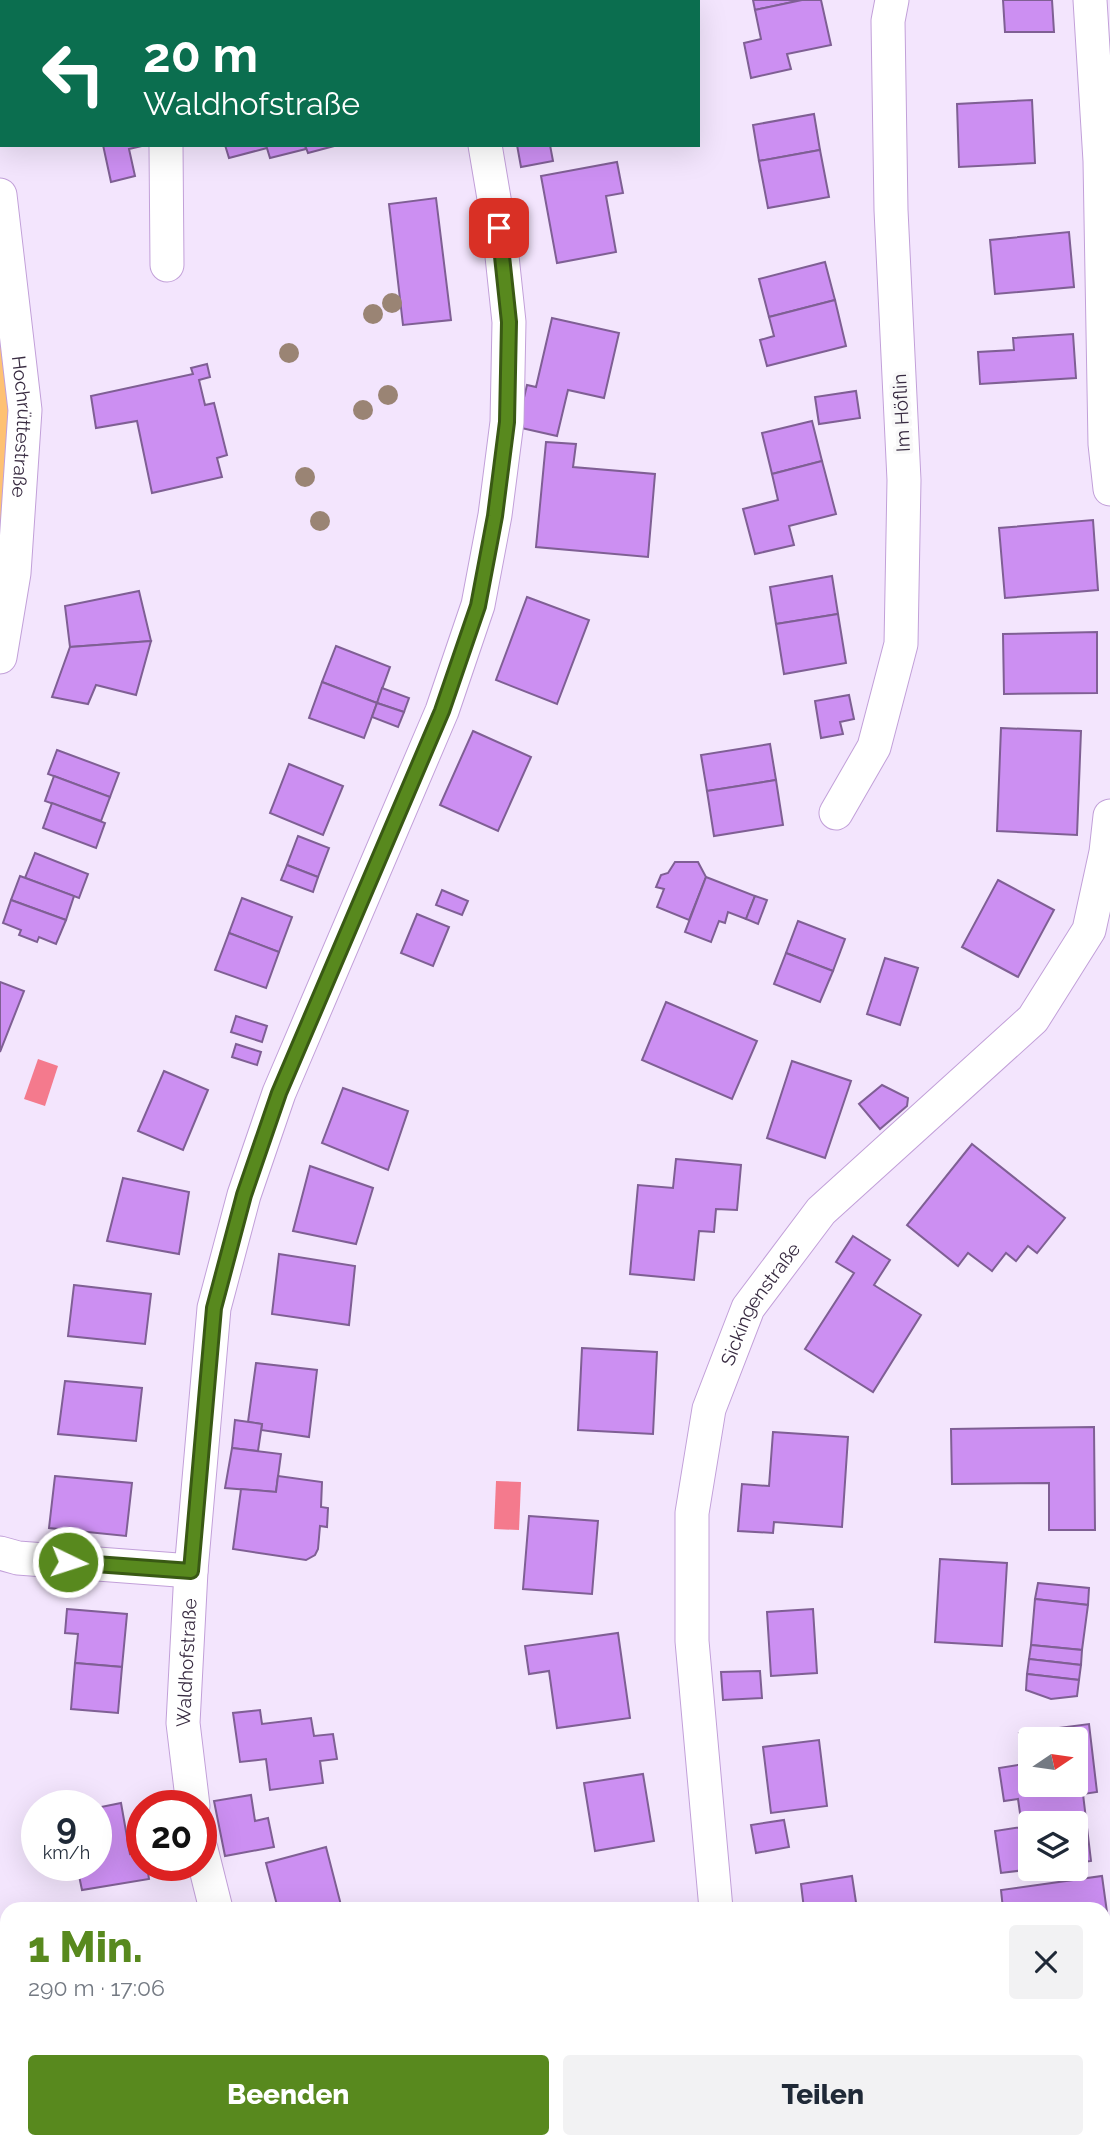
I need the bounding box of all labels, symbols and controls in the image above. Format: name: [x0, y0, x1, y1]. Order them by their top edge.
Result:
text: 20 m: [143, 26, 258, 83]
icon: left: [28, 28, 119, 119]
text: Waldhofstraße: [143, 85, 360, 122]
pin: [469, 198, 529, 258]
icon: arrive: [480, 209, 518, 247]
street label: Hochrüttestraße: [8, 354, 36, 498]
street label: Im Höflin: [888, 373, 914, 453]
street label: Sickingenstraße: [716, 1238, 804, 1368]
position arrow: [31, 1525, 105, 1599]
street label: Waldhofstraße: [172, 1598, 201, 1728]
north arrow: [1018, 1727, 1088, 1797]
map controls: [1018, 1727, 1088, 1881]
speed limit sign: 20: [126, 1790, 217, 1881]
text: 9: [56, 1806, 77, 1847]
button: layers: [1018, 1811, 1088, 1881]
text: km/h: [43, 1842, 90, 1863]
text: 1 Min.: [28, 1923, 143, 1972]
button: close: [1009, 1925, 1083, 1999]
text: 290 m · 17:06: [28, 1974, 165, 2001]
button: Beenden: [28, 2055, 549, 2135]
button: Teilen: [563, 2055, 1083, 2135]

